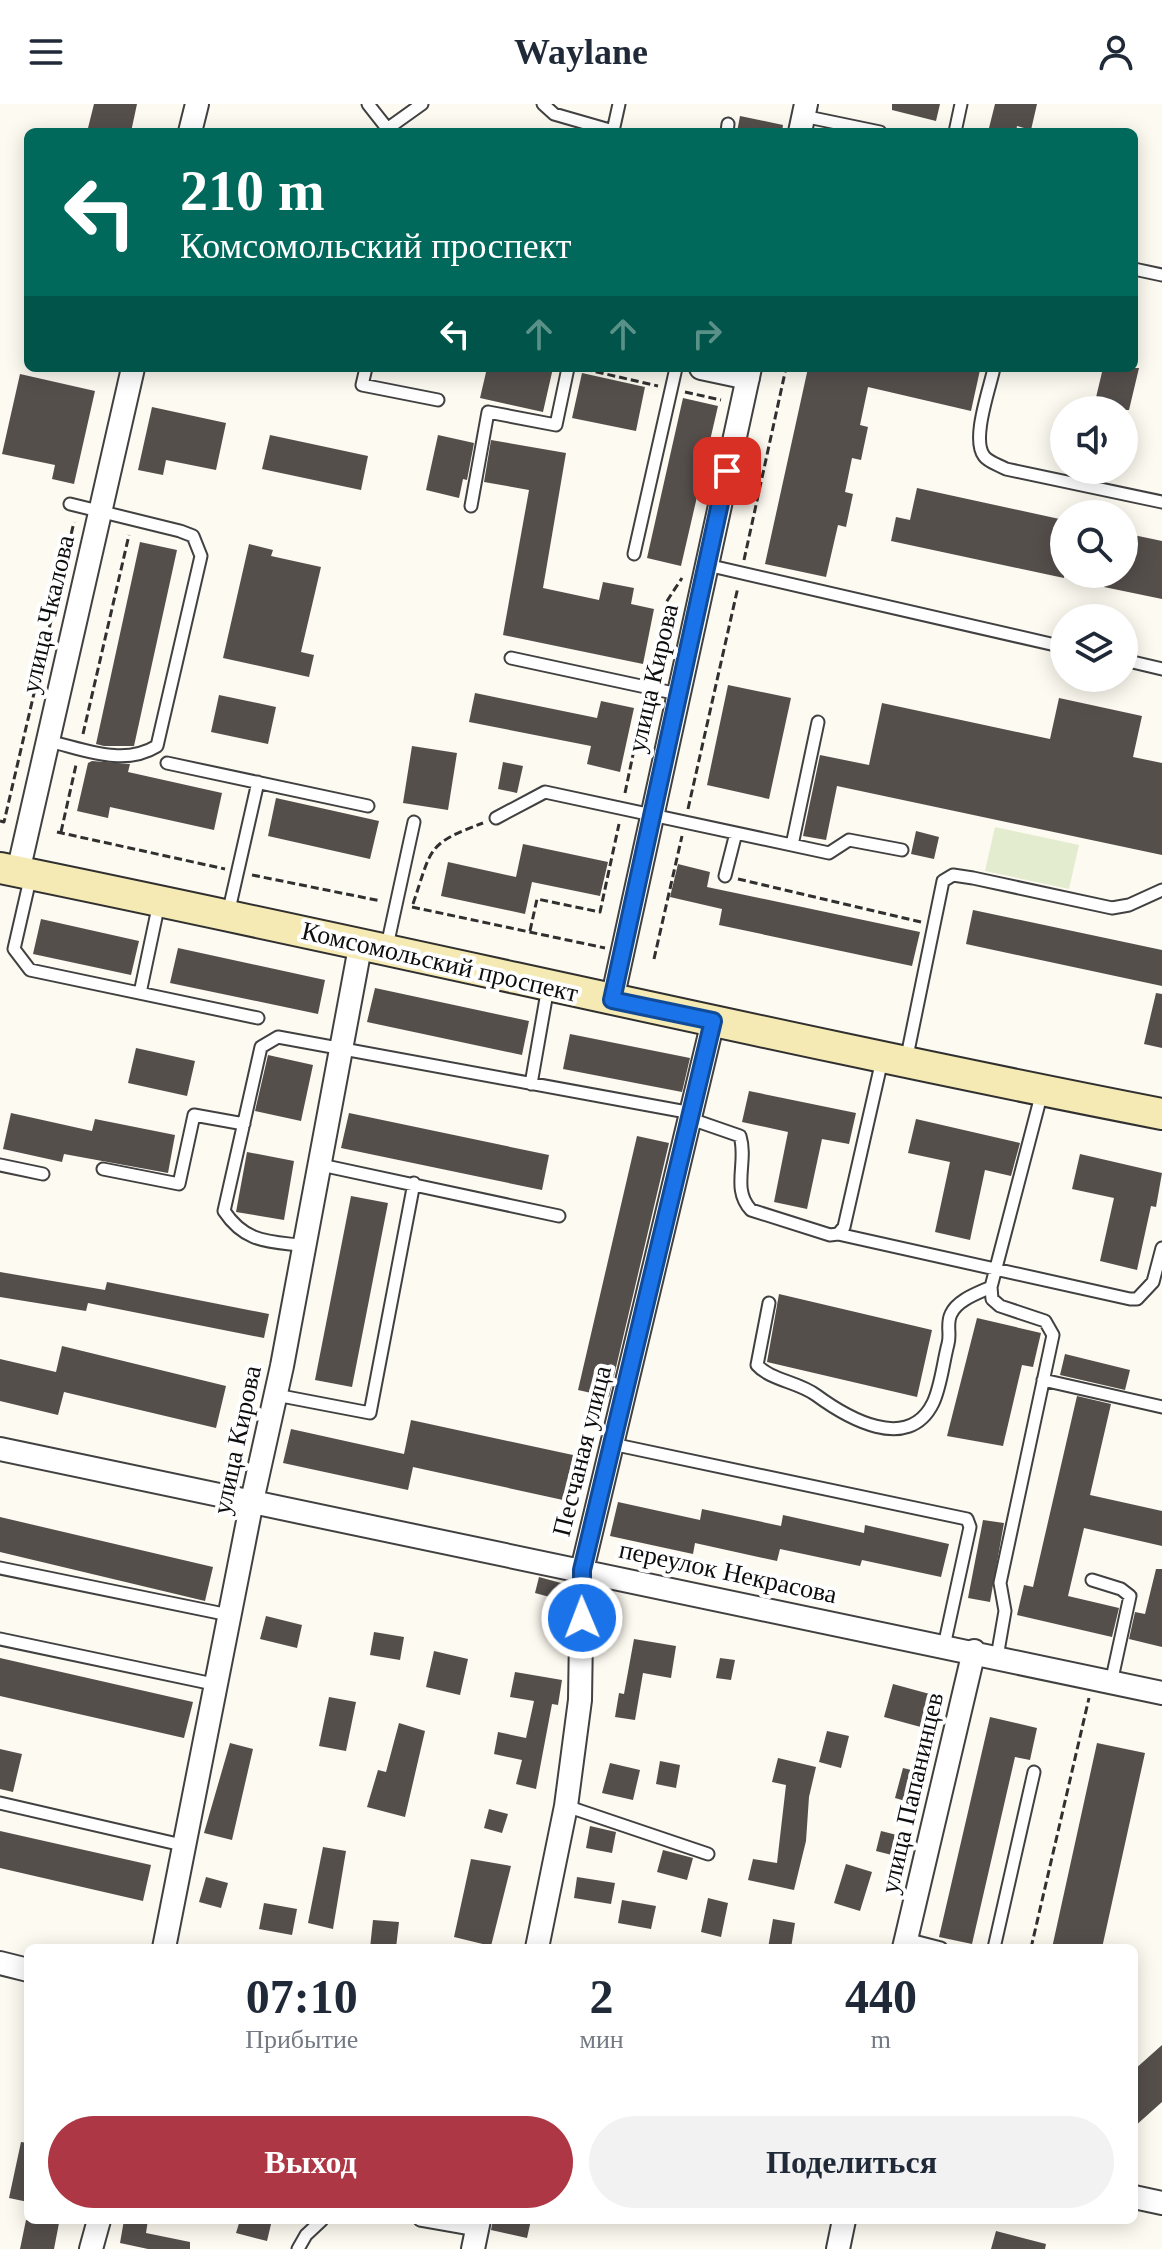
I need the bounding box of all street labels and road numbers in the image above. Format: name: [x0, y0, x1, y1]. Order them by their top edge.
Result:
street label: улица Чкалова: [16, 532, 80, 696]
street label: улица Кирова: [622, 601, 684, 755]
street label: Комсомольский проспект: [299, 916, 581, 1008]
street label: улица Кирова: [207, 1362, 267, 1517]
street label: Песчаная улица: [547, 1362, 617, 1539]
street label: переулок Некрасова: [617, 1535, 840, 1609]
street label: улица Папанинцев: [875, 1690, 949, 1896]

